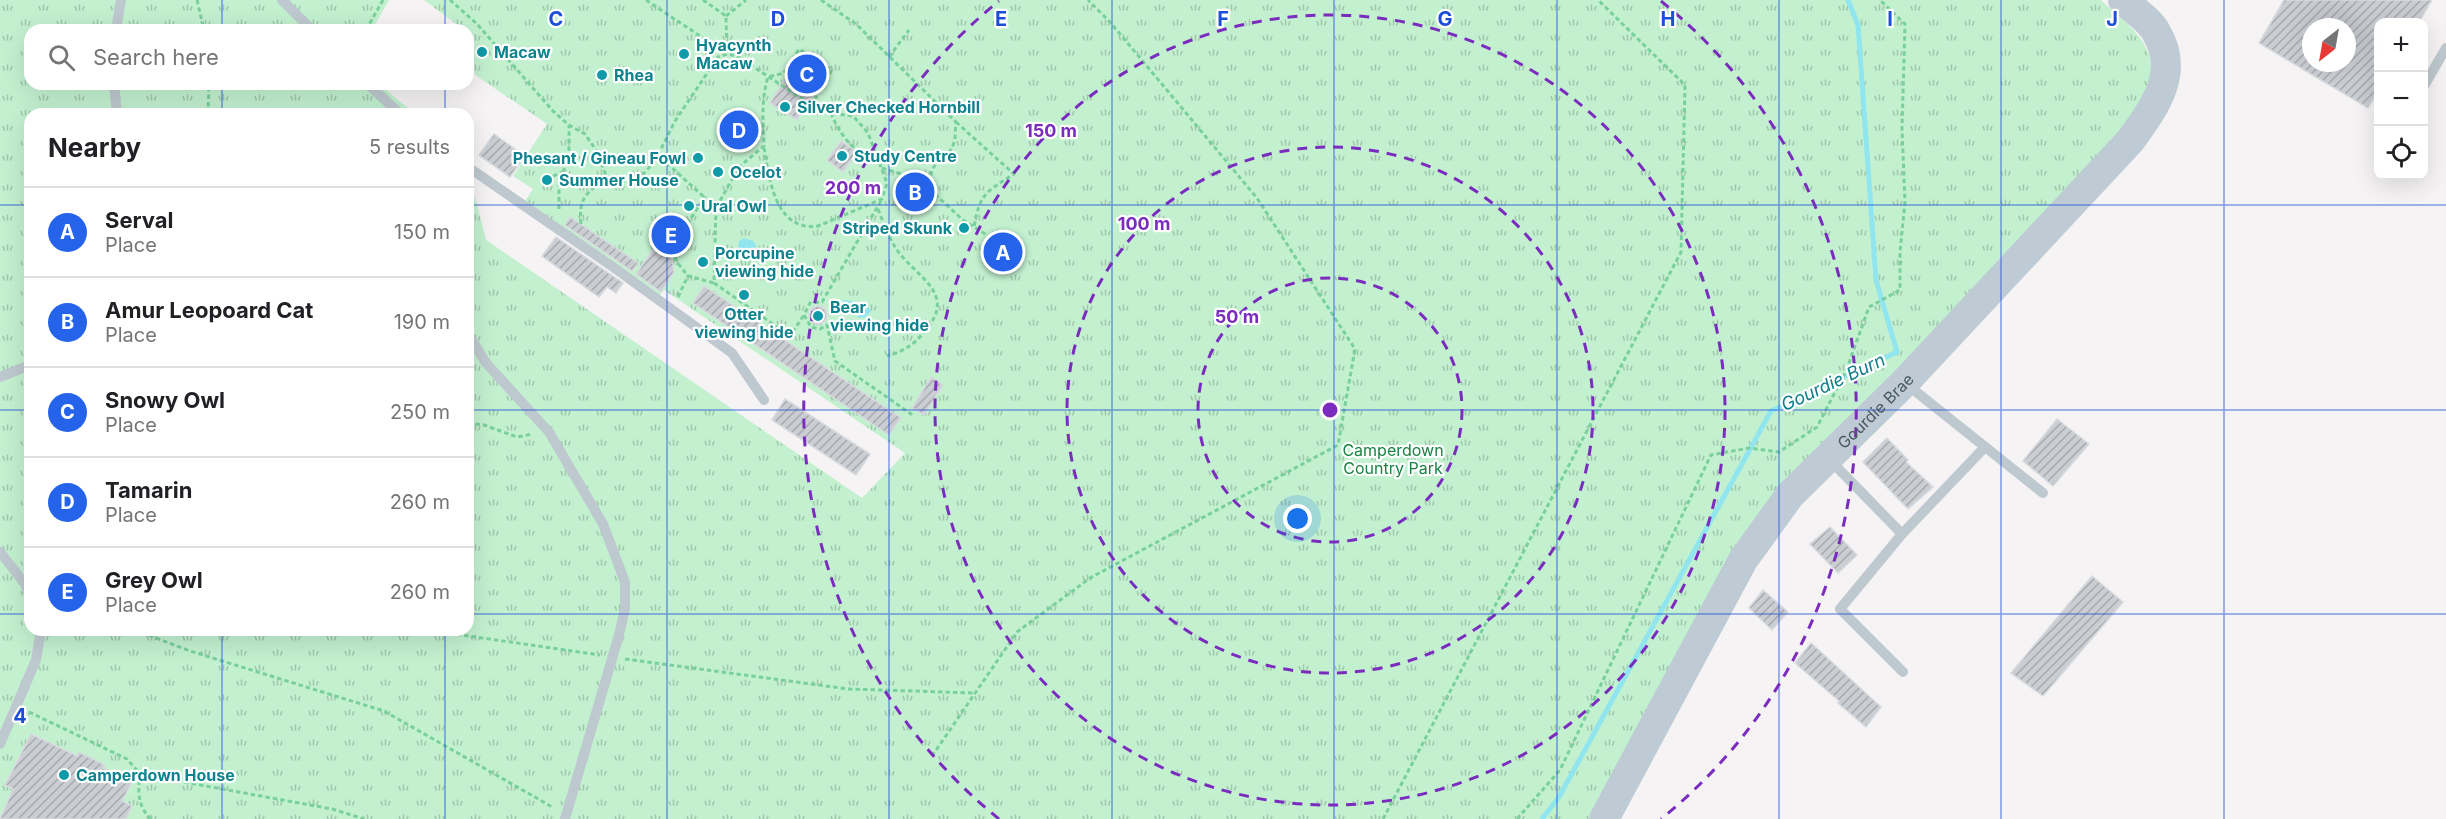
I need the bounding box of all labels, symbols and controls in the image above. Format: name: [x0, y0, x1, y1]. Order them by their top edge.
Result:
text: C: [549, 7, 563, 31]
text: D: [771, 7, 785, 31]
text: E: [995, 7, 1007, 31]
text: F: [1217, 7, 1229, 31]
text: G: [1437, 7, 1453, 31]
text: H: [1661, 7, 1675, 31]
text: I: [1887, 7, 1893, 31]
text: J: [2106, 7, 2118, 31]
north arrow: [2302, 18, 2356, 72]
map controls: [2374, 18, 2428, 180]
button: +: [2374, 18, 2428, 72]
search box: [24, 24, 474, 90]
place label: Hyacynth Macaw: [696, 35, 771, 73]
icon: search: [45, 41, 78, 74]
place label: Macaw: [494, 42, 551, 62]
text: Search here: [93, 44, 219, 70]
marker: Macaw: [475, 45, 489, 59]
marker: Hyacynth Macaw: [677, 47, 691, 61]
pin: C: [788, 52, 826, 97]
place label: Rhea: [614, 65, 653, 85]
marker: Rhea: [595, 68, 609, 82]
button: −: [2374, 72, 2428, 126]
place label: Silver Checked Hornbill: [797, 97, 980, 117]
marker: Silver Checked Hornbill: [778, 100, 792, 114]
pin: D: [720, 108, 758, 152]
text: 150 m: [1025, 120, 1077, 141]
button: locate: [2374, 126, 2428, 180]
text: Nearby: [48, 132, 141, 163]
text: 5 results: [369, 135, 450, 159]
place label: Study Centre: [854, 146, 957, 166]
place label: Phesant / Gineau Fowl: [513, 148, 686, 168]
marker: Study Centre: [835, 149, 849, 163]
marker: Phesant / Gineau Fowl: [691, 151, 705, 165]
place label: Ocelot: [730, 162, 781, 182]
marker: Ocelot: [711, 165, 725, 179]
place label: Summer House: [559, 170, 679, 190]
pin: B: [896, 170, 934, 214]
marker: Summer House: [540, 173, 554, 187]
text: 200 m: [825, 177, 881, 198]
place label: Ural Owl: [701, 196, 767, 216]
marker: Ural Owl: [682, 199, 696, 213]
text: Serval: [105, 207, 174, 233]
pin: E: [652, 212, 690, 258]
text: 100 m: [1118, 213, 1170, 234]
place label: Striped Skunk: [842, 218, 953, 238]
text: A: [60, 220, 75, 244]
text: 150 m: [394, 220, 450, 244]
marker: Striped Skunk: [957, 221, 971, 235]
pin: A: [984, 230, 1022, 274]
text: Place: [105, 233, 157, 257]
place label: Porcupine viewing hide: [715, 243, 814, 281]
marker: Porcupine viewing hide: [696, 255, 710, 269]
marker: Otter viewing hide: [737, 288, 751, 302]
text: Amur Leopoard Cat: [105, 297, 313, 323]
place label: Bear viewing hide: [830, 297, 929, 335]
place label: Otter viewing hide: [695, 304, 793, 342]
text: 50 m: [1215, 306, 1259, 327]
marker: Bear viewing hide: [811, 309, 825, 323]
text: B: [61, 310, 74, 334]
text: 190 m: [394, 310, 450, 334]
text: Place: [105, 323, 157, 347]
water label: Gourdie Burn: [1778, 349, 1888, 415]
street label: Gourdie Brae: [1833, 369, 1918, 453]
text: Snowy Owl: [105, 387, 225, 413]
text: C: [60, 400, 75, 424]
text: 250 m: [390, 400, 450, 424]
centre of rings: [1320, 400, 1340, 420]
text: Place: [105, 413, 157, 437]
park label: Camperdown Country Park: [1342, 440, 1444, 478]
text: Tamarin: [105, 477, 192, 503]
text: D: [60, 490, 75, 514]
text: 260 m: [390, 490, 450, 514]
text: Place: [105, 503, 157, 527]
your location: [1283, 504, 1312, 533]
text: Grey Owl: [105, 567, 203, 593]
text: E: [61, 580, 74, 604]
text: 260 m: [390, 580, 450, 604]
text: Place: [105, 593, 157, 617]
text: 4: [13, 704, 27, 728]
place label: Camperdown House: [76, 765, 235, 785]
marker: Camperdown House: [57, 768, 71, 782]

